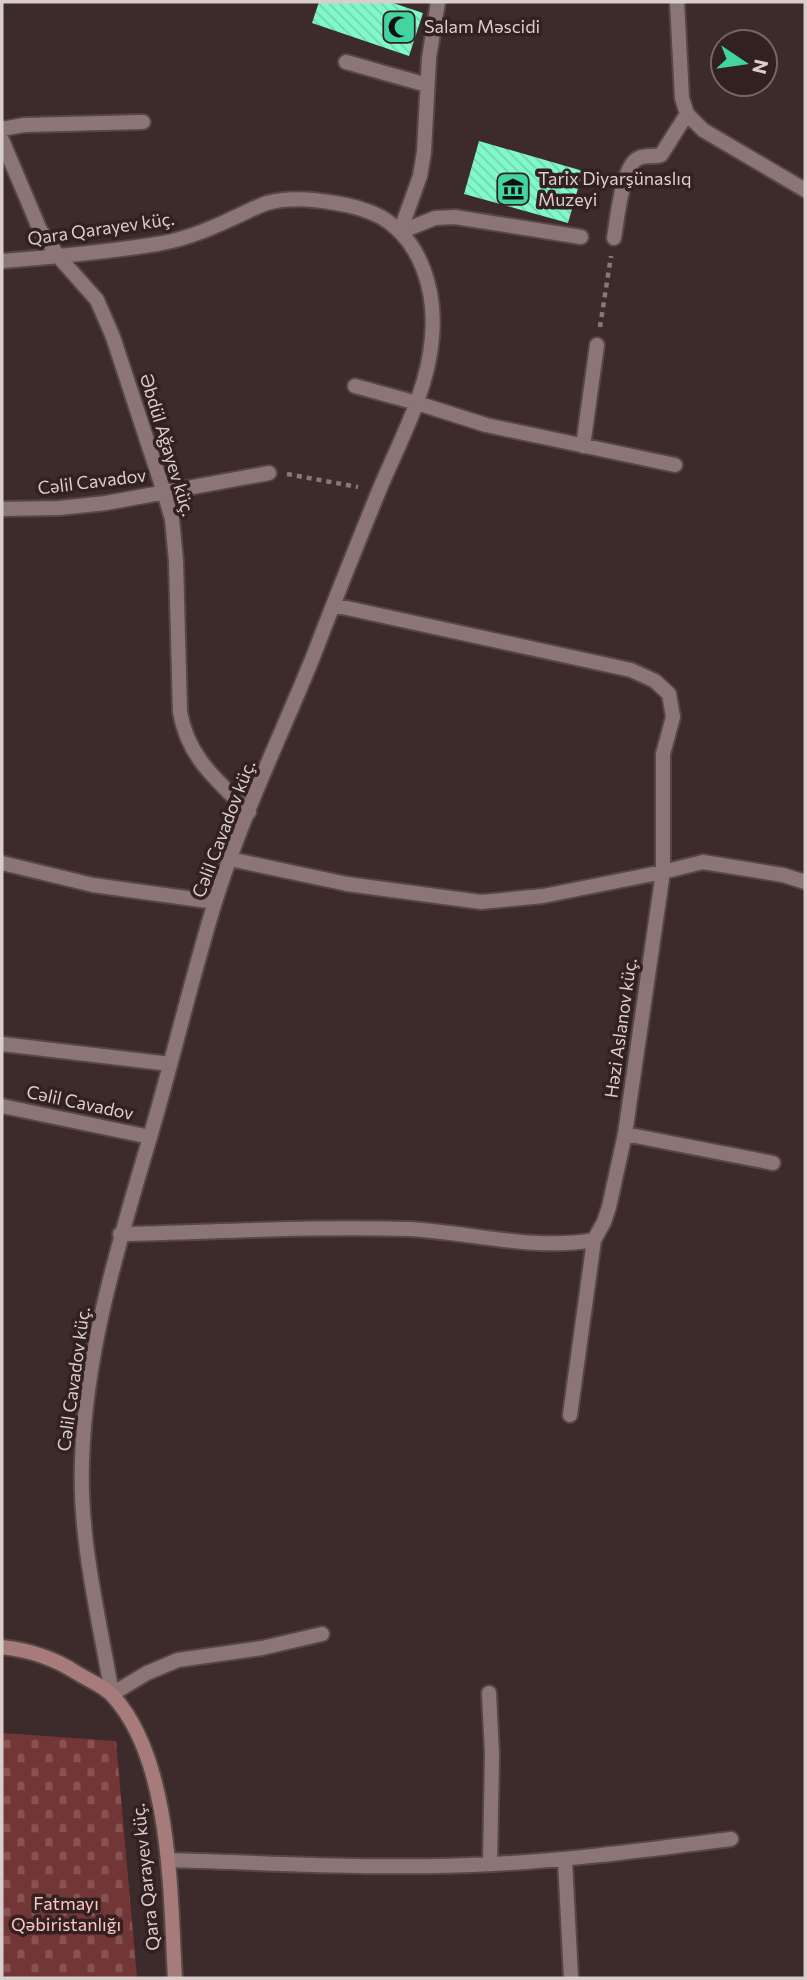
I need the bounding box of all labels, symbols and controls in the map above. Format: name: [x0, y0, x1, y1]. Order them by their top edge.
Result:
mosque icon: Salam Məscidi: [380, 8, 418, 46]
place label: Salam Məscidi: [424, 15, 540, 37]
north arrow: [709, 28, 779, 98]
text: N: [748, 57, 774, 76]
place label: Tarix Diyarşünaslıq Muzeyi: [538, 167, 691, 210]
museum icon: Tarix Diyarşünaslıq Muzeyi: [494, 170, 532, 208]
street label: Qara Qarayev küç.: [26, 207, 176, 249]
street label: Əbdül Ağayev küç.: [136, 371, 200, 519]
street label: Cəlil Cavadov: [36, 463, 147, 499]
street label: Cəlil Cavadov küç.: [187, 757, 259, 901]
street label: Həzi Aslanov küç.: [599, 957, 641, 1099]
street label: Cəlil Cavadov: [25, 1080, 136, 1124]
street label: Cəlil Cavadov küç.: [52, 1305, 94, 1452]
street label: Qara Qarayev küç.: [126, 1802, 164, 1952]
park label: Fatmayı Qəbiristanlığı: [11, 1892, 121, 1935]

